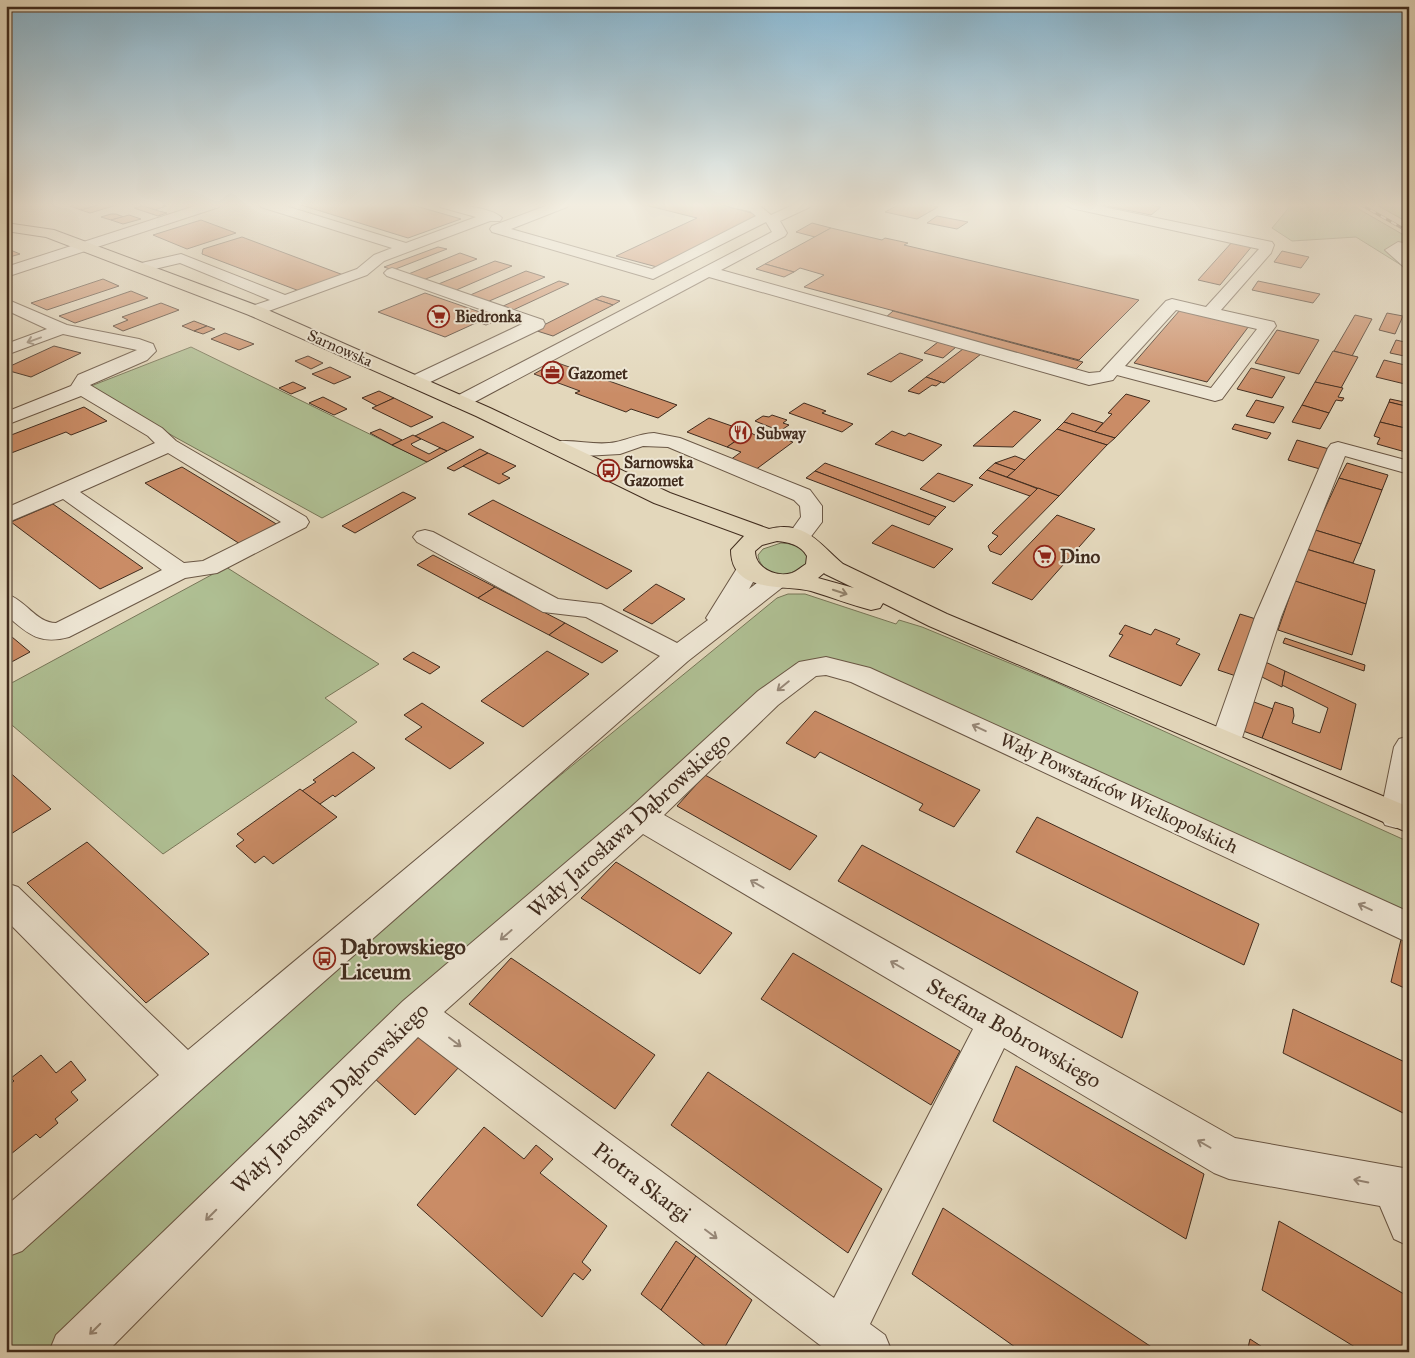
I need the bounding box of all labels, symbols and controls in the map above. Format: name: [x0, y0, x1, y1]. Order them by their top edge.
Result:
supermarket icon: Biedronka: [427, 304, 451, 328]
place label: Biedronka: [455, 307, 523, 326]
street label: Sarnowska: [305, 325, 376, 371]
one-way arrow: [27, 336, 43, 345]
office icon: Gazomet: [540, 361, 564, 385]
place label: Gazomet: [568, 364, 628, 383]
restaurant icon: Subway: [728, 421, 752, 445]
place label: Subway: [756, 424, 807, 444]
place label: Sarnowska Gazomet: [624, 453, 694, 490]
bus stop icon: Sarnowska Gazomet: [596, 459, 620, 483]
supermarket icon: Dino: [1032, 544, 1056, 568]
place label: Dino: [1060, 545, 1100, 568]
one-way arrow: [832, 588, 847, 597]
one-way arrow: [777, 680, 790, 691]
one-way arrow: [972, 723, 987, 733]
street label: Wały Jarosława Dąbrowskiego: [522, 727, 736, 923]
street label: Wały Powstańców Wielkopolskich: [996, 728, 1242, 859]
one-way arrow: [750, 878, 764, 888]
one-way arrow: [1357, 902, 1372, 912]
one-way arrow: [499, 929, 512, 940]
place label: Dąbrowskiego Liceum: [340, 933, 466, 985]
bus stop icon: Dąbrowskiego Liceum: [312, 947, 336, 971]
one-way arrow: [891, 960, 905, 970]
street label: Stefana Bobrowskiego: [922, 972, 1106, 1094]
street label: Wały Jarosława Dąbrowskiego: [226, 997, 434, 1199]
one-way arrow: [448, 1037, 462, 1047]
street label: Piotra Skargi: [587, 1136, 697, 1228]
one-way arrow: [1198, 1138, 1212, 1148]
one-way arrow: [1353, 1176, 1369, 1186]
one-way arrow: [205, 1209, 217, 1221]
one-way arrow: [704, 1229, 718, 1239]
one-way arrow: [89, 1323, 101, 1336]

